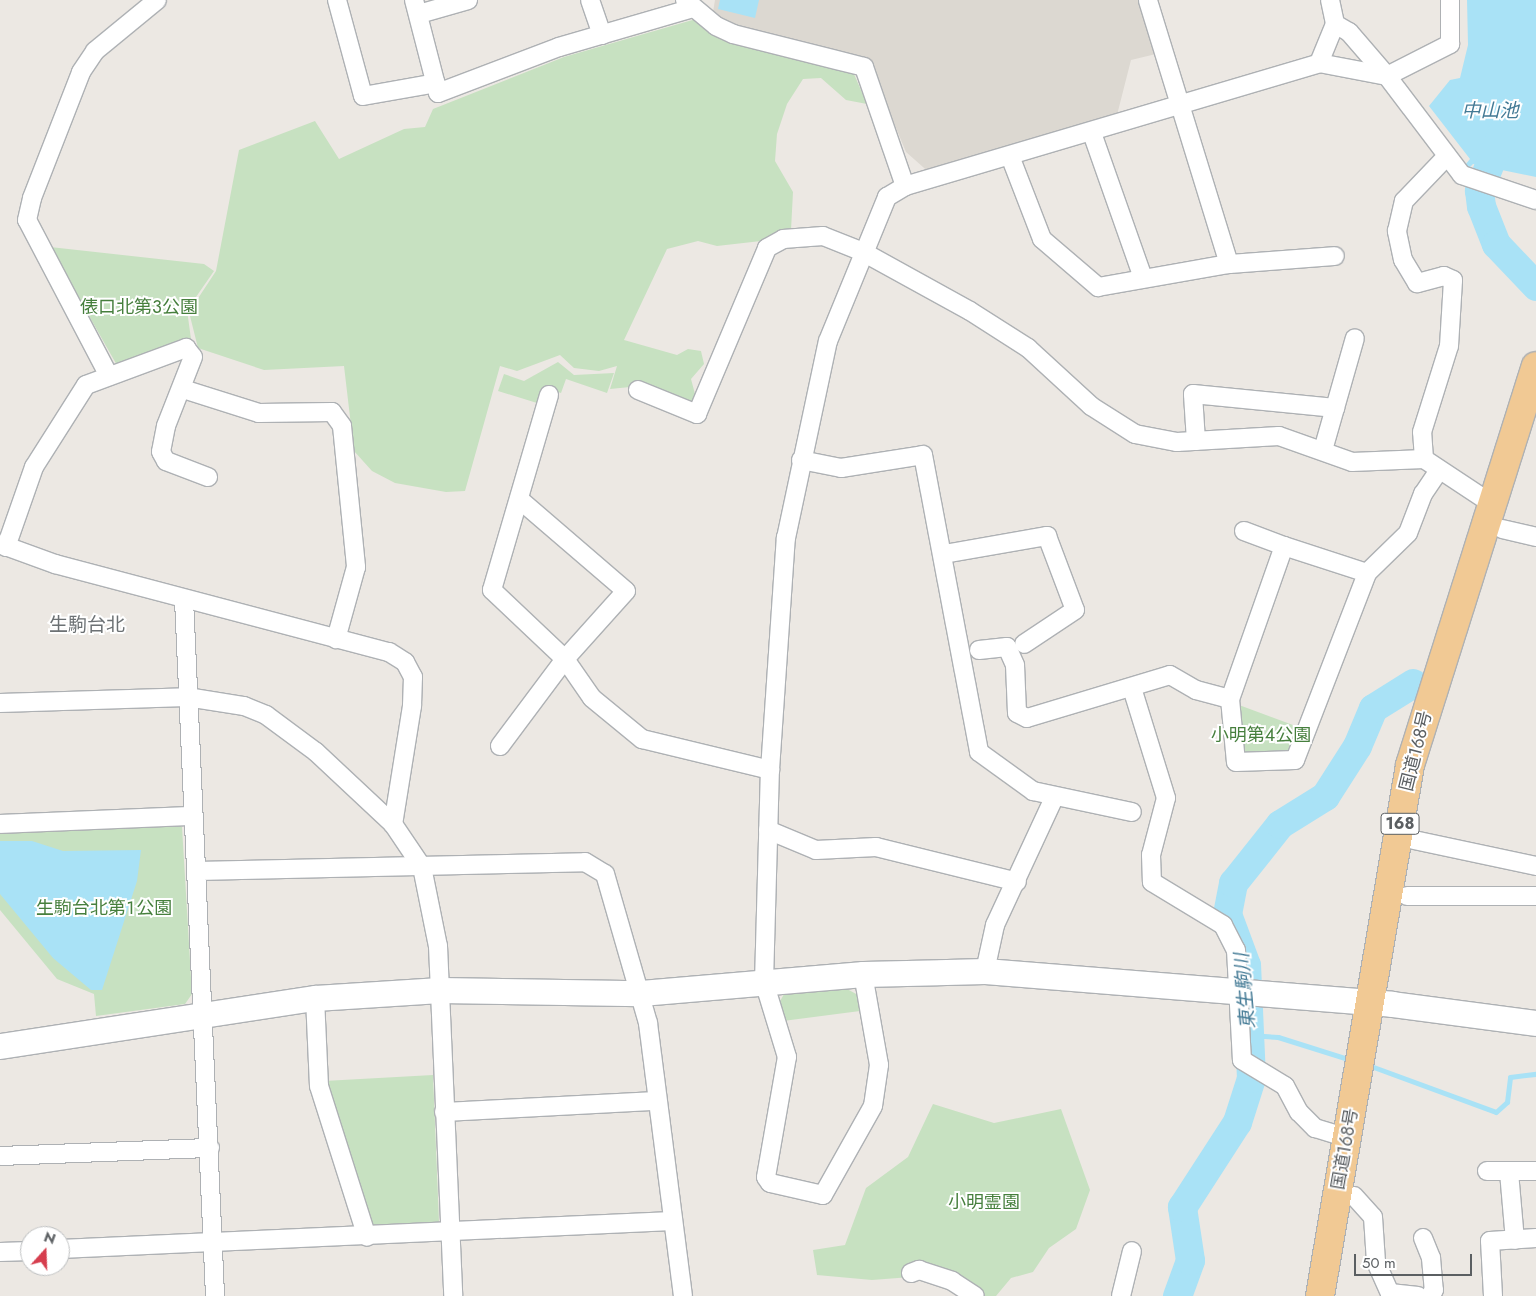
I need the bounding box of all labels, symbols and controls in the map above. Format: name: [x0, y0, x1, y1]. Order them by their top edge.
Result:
water label: 中山池: [1462, 100, 1518, 122]
park label: 俵口北第3公園: [80, 296, 198, 318]
district label: 生駒台北: [49, 614, 125, 636]
street label: 国道168号: [1396, 708, 1436, 794]
park label: 小明第4公園: [1211, 724, 1311, 746]
road number: 168: [1380, 811, 1420, 838]
park label: 生駒台北第１公園: [36, 897, 172, 919]
water label: 東生駒川: [1230, 952, 1260, 1030]
street label: 国道168号: [1327, 1107, 1363, 1191]
park label: 小明霊園: [948, 1191, 1020, 1213]
north arrow: [20, 1226, 70, 1276]
text: N: [41, 1227, 58, 1249]
scale bar: [1356, 1244, 1474, 1276]
text: 50 m: [1362, 1252, 1396, 1274]

